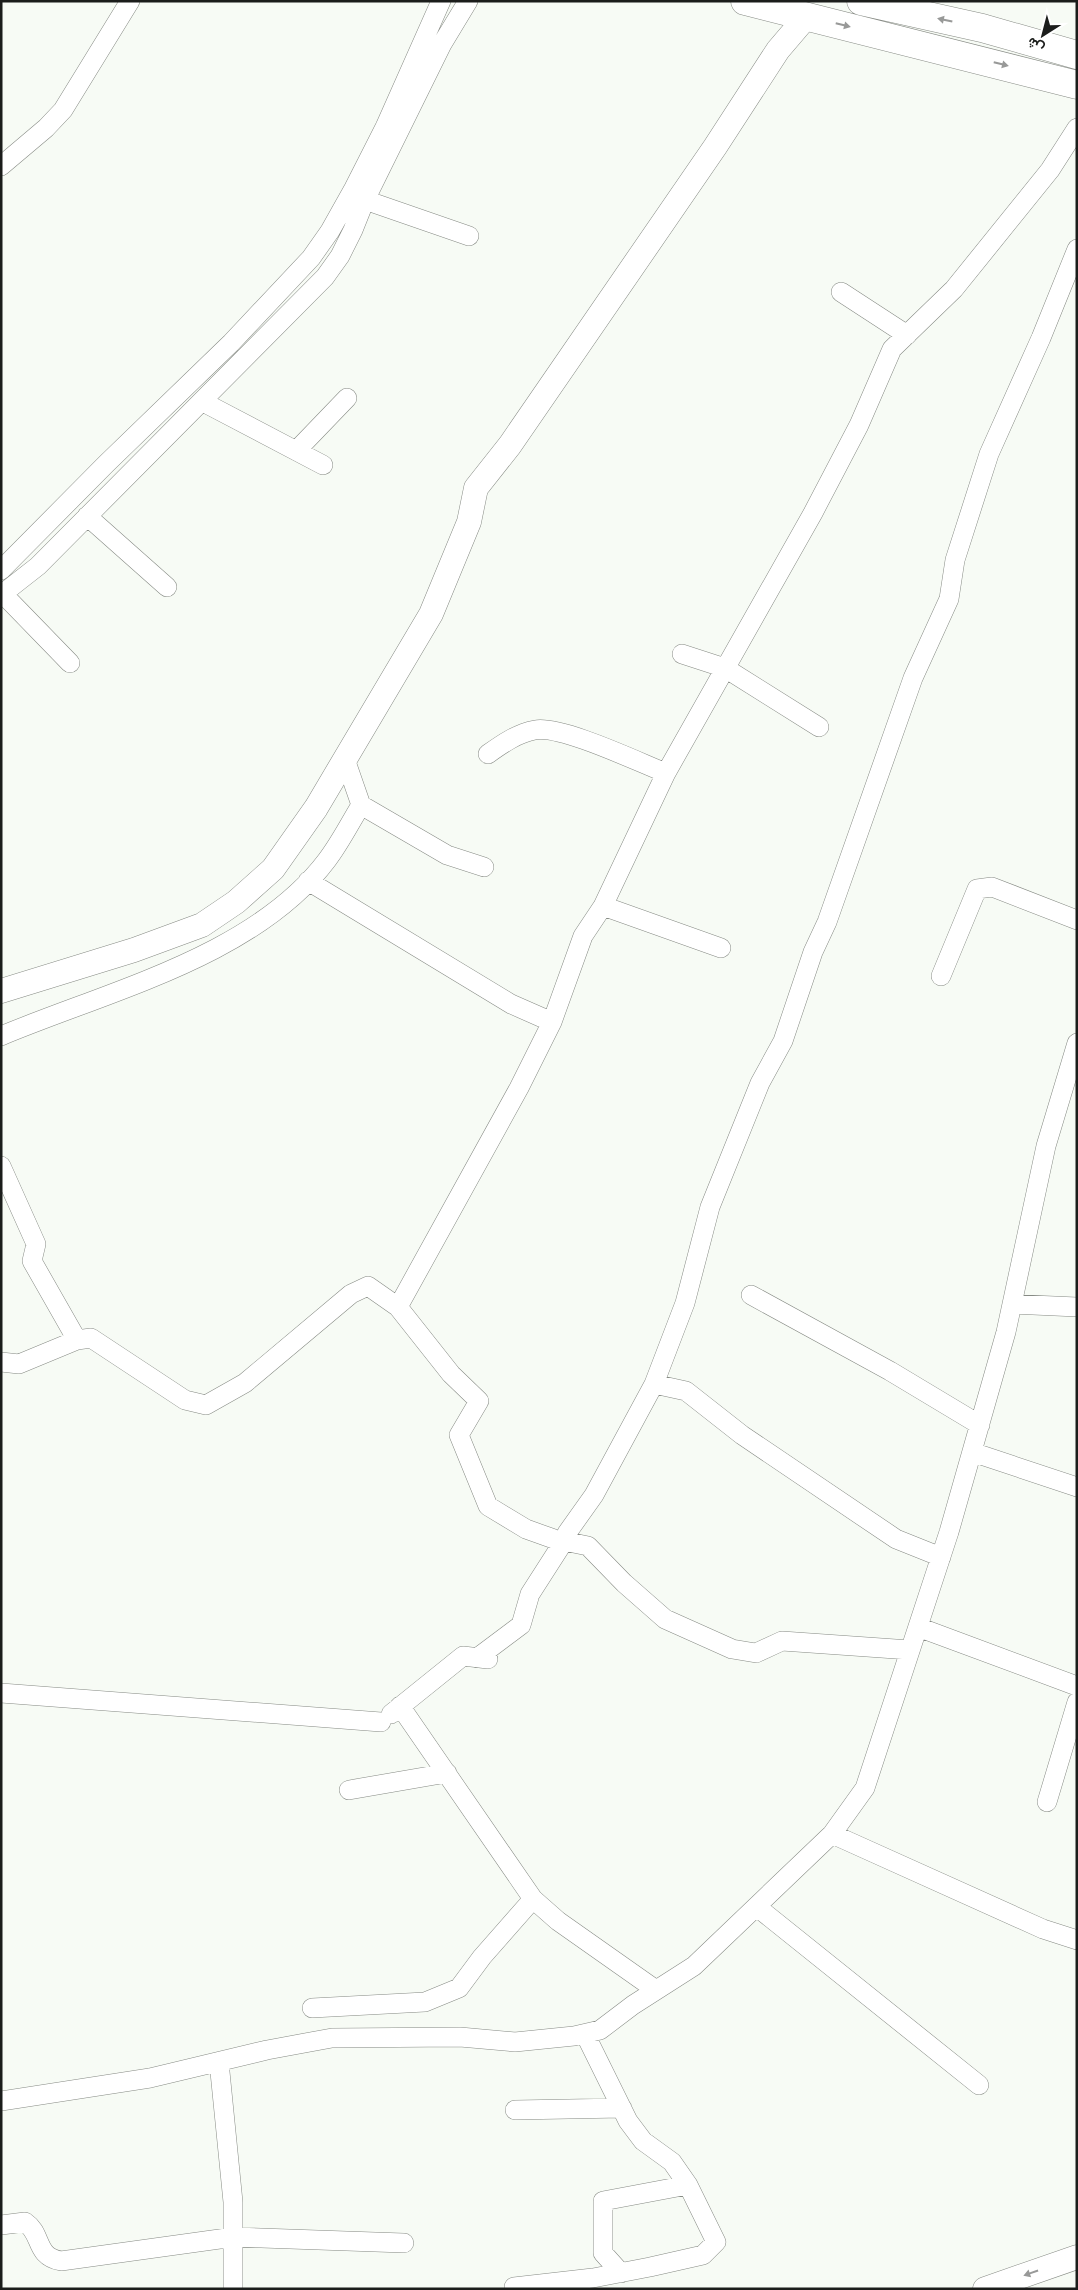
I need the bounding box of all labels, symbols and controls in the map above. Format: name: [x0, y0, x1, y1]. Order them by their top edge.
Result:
north arrow: [1018, 10, 1068, 60]
one-way arrow: [937, 16, 953, 24]
one-way arrow: [836, 21, 851, 29]
text: ش: [1023, 33, 1047, 58]
one-way arrow: [994, 60, 1009, 68]
one-way arrow: [1023, 2269, 1038, 2277]

